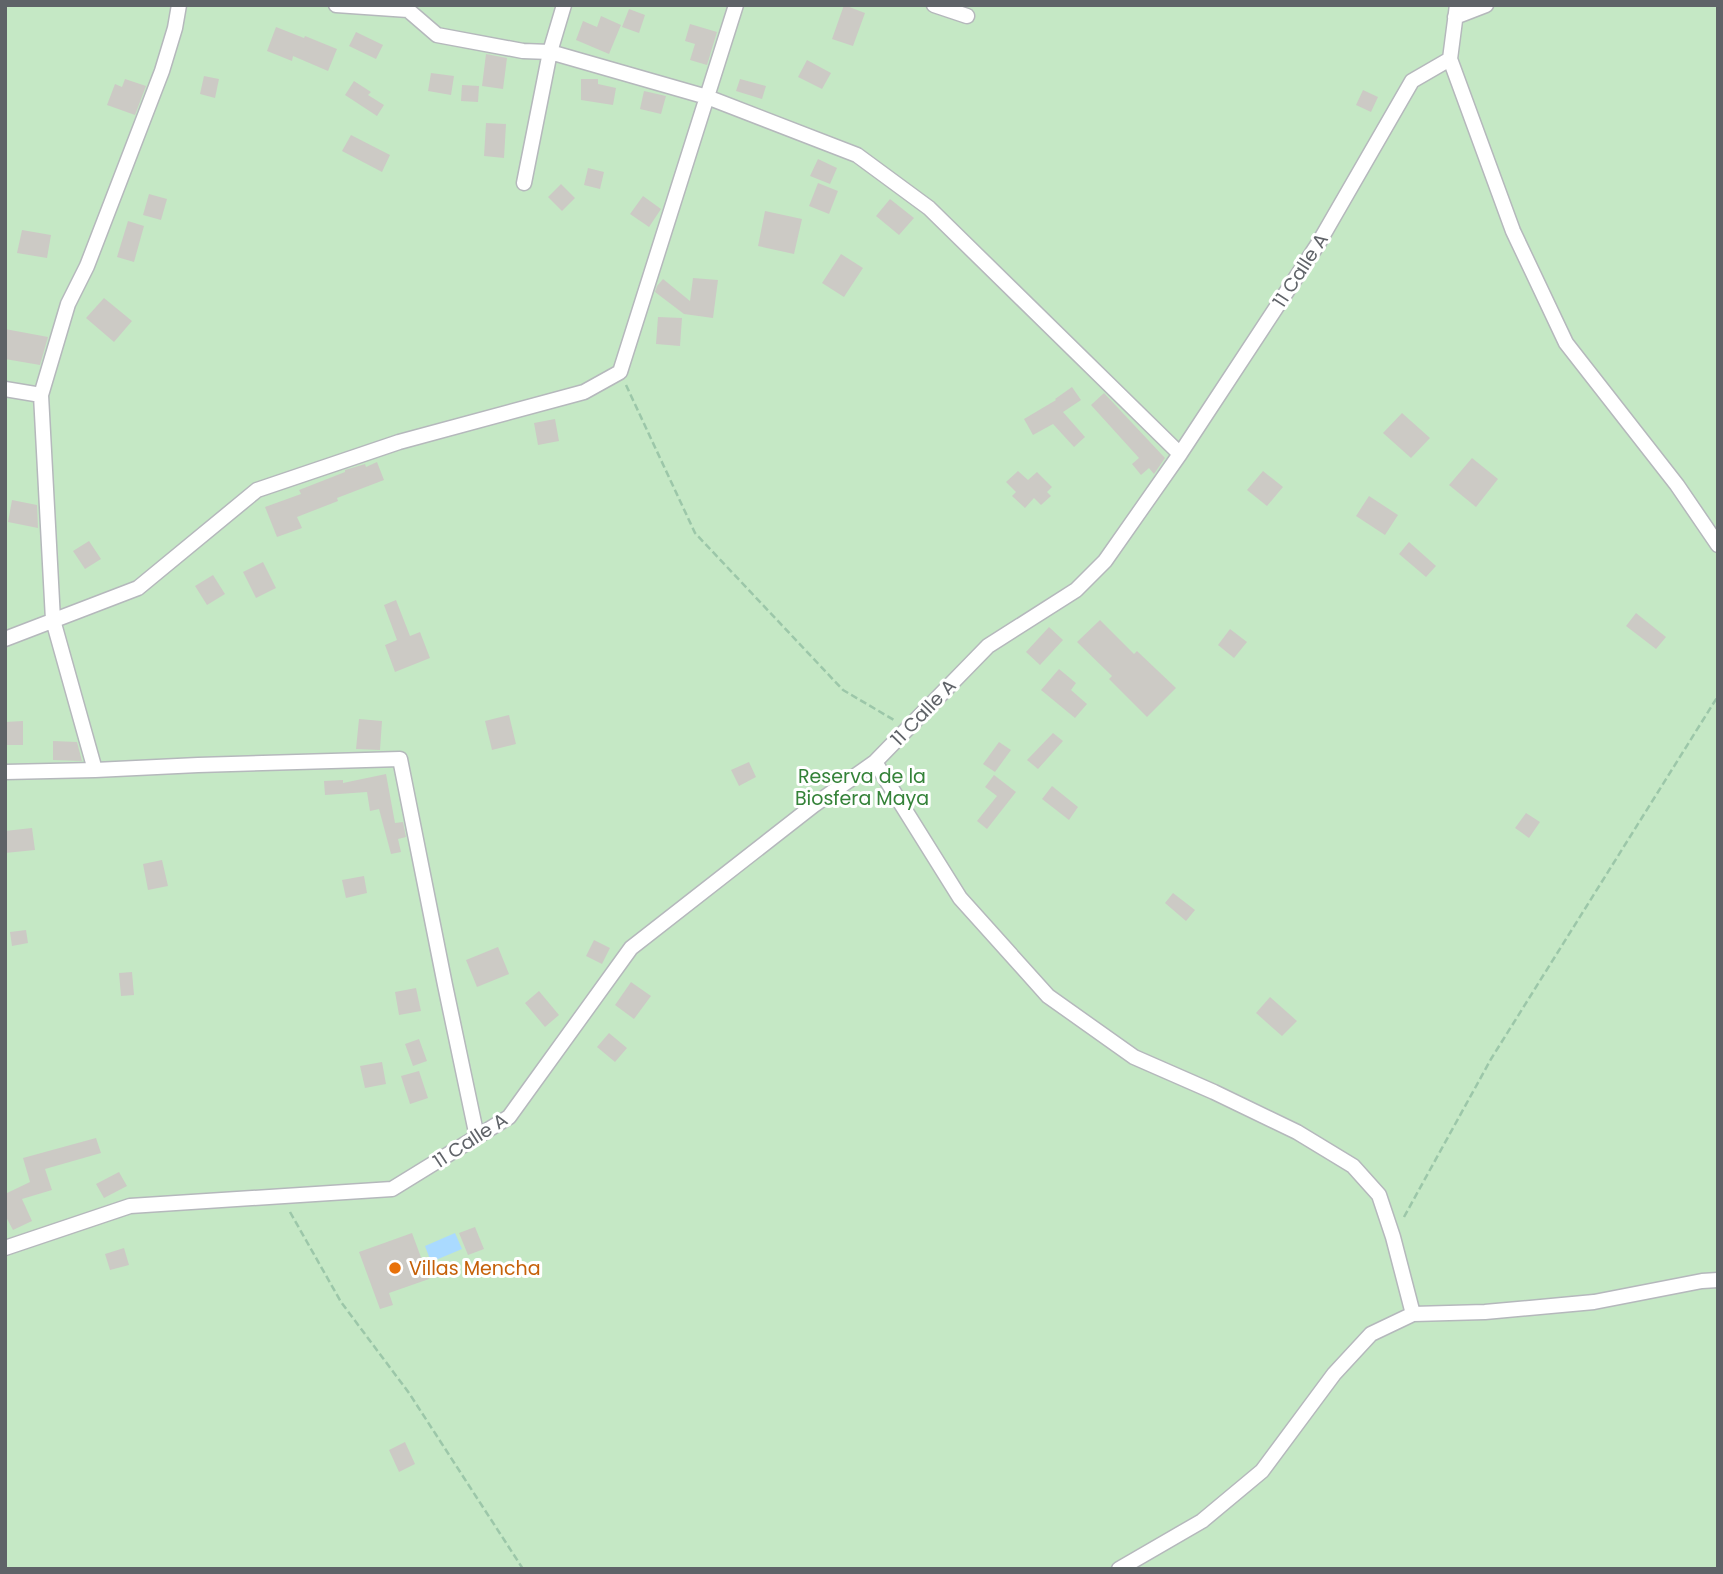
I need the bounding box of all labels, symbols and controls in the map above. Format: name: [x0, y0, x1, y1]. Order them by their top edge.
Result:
street label: 11 Calle A: [1266, 228, 1335, 313]
street label: 11 Calle A: [885, 673, 962, 752]
park label: Reserva de la Biosfera Maya: [795, 763, 929, 812]
street label: 11 Calle A: [428, 1106, 513, 1175]
place label: Villas Mencha: [409, 1255, 541, 1282]
marker: Villas Mencha: [387, 1260, 403, 1276]

